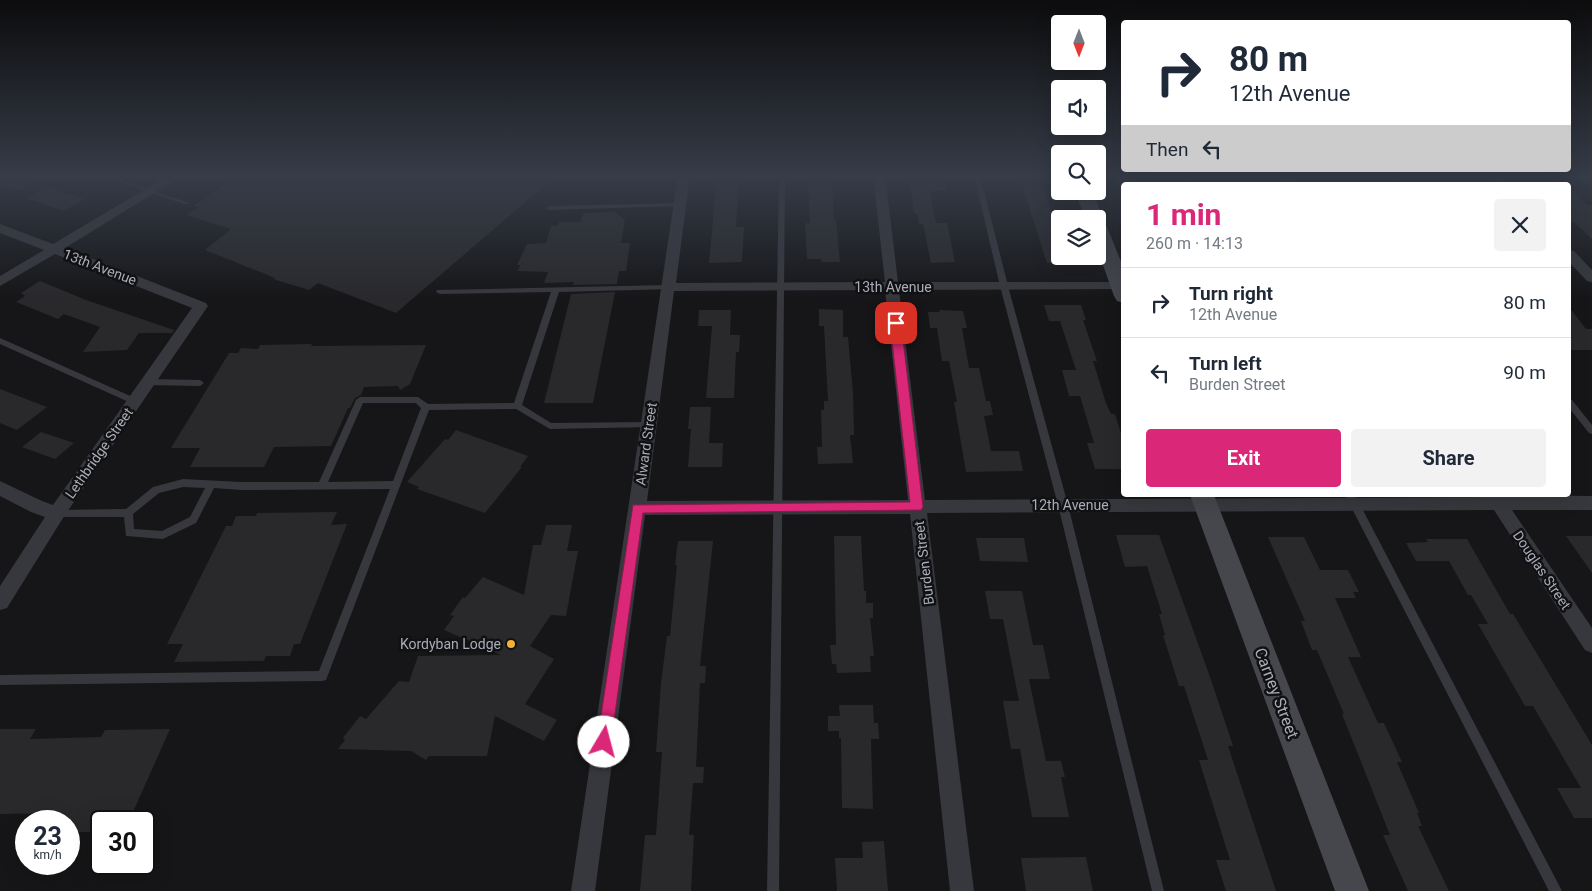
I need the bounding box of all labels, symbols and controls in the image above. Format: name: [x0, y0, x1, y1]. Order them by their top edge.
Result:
north arrow: [1051, 15, 1106, 70]
map controls: [1051, 15, 1106, 265]
text: 80 m: [1229, 39, 1308, 80]
icon: right: [1146, 40, 1211, 105]
button: sound: [1051, 80, 1106, 135]
text: 12th Avenue: [1229, 81, 1350, 106]
icon: left: [1198, 135, 1226, 163]
text: Then: [1146, 138, 1188, 161]
button: search: [1051, 145, 1106, 200]
text: 1 min: [1146, 197, 1221, 232]
button: close: [1494, 199, 1546, 251]
button: layers: [1051, 210, 1106, 265]
text: 260 m · 14:13: [1146, 234, 1243, 253]
street label: 13th Avenue: [61, 246, 139, 288]
street label: 13th Avenue: [854, 279, 932, 295]
text: Turn right: [1189, 282, 1273, 305]
icon: right: [1146, 289, 1174, 317]
text: 80 m: [1503, 291, 1546, 314]
pin: [875, 302, 917, 344]
text: 12th Avenue: [1189, 305, 1277, 324]
icon: arrive: [882, 309, 910, 337]
text: Turn left: [1189, 352, 1262, 375]
icon: left: [1146, 359, 1174, 387]
text: 90 m: [1503, 361, 1546, 384]
text: Burden Street: [1189, 375, 1286, 394]
street label: Alward Street: [632, 401, 660, 487]
street label: Lethbridge Street: [62, 404, 136, 501]
button: Exit: [1146, 429, 1341, 487]
button: Share: [1351, 429, 1546, 487]
street label: 12th Avenue: [1031, 497, 1109, 513]
street label: Burden Street: [911, 520, 937, 606]
street label: Douglas Street: [1510, 528, 1574, 613]
place label: Kordyban Lodge: [400, 636, 501, 652]
marker: Kordyban Lodge: [505, 638, 517, 650]
street label: Carney Street: [1251, 645, 1303, 741]
position arrow: [577, 715, 629, 767]
speed limit sign: 30: [90, 810, 155, 875]
text: 23: [33, 822, 62, 851]
text: km/h: [33, 848, 62, 862]

